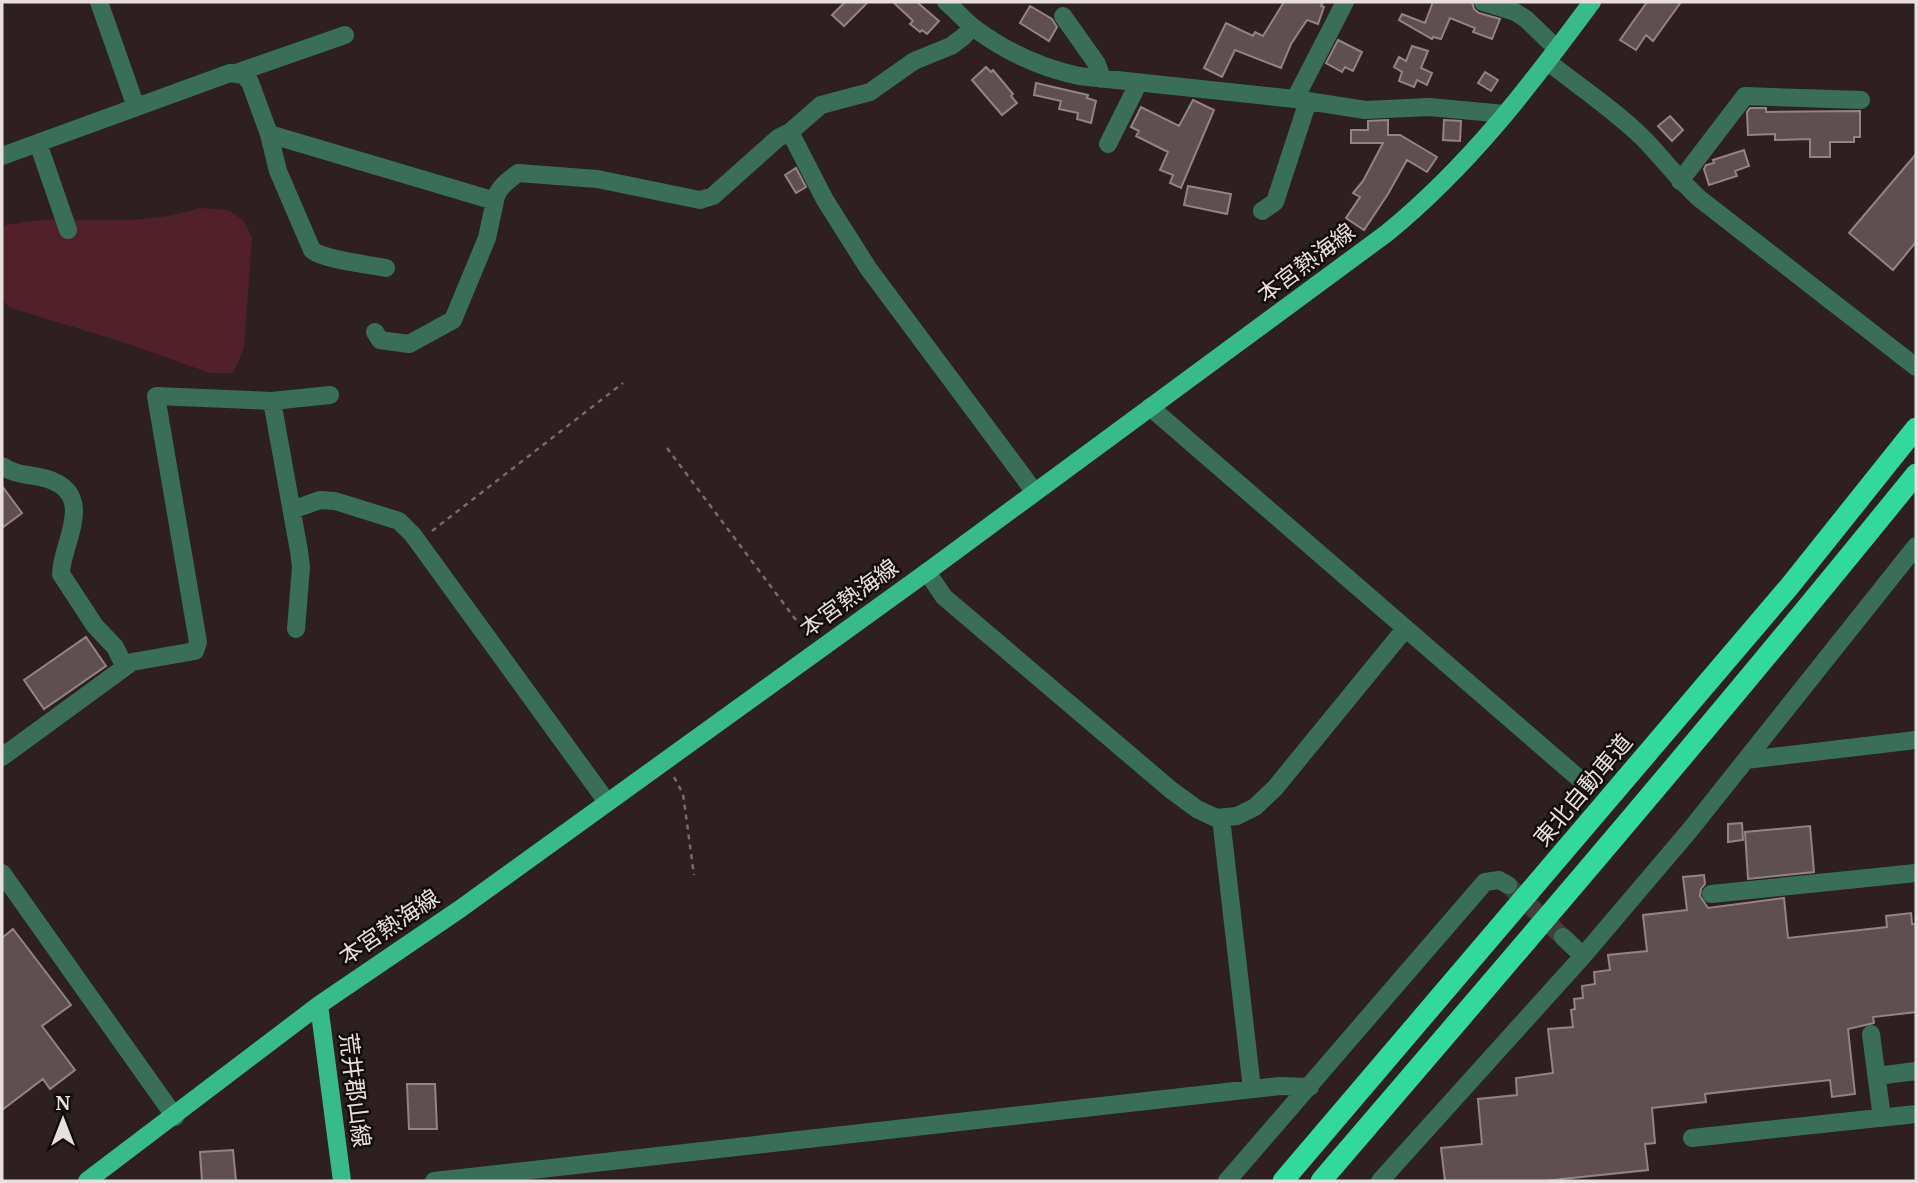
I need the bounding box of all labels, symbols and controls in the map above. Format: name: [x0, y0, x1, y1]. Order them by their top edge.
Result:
street label: 本宮熱海線: [1250, 215, 1361, 310]
street label: 本宮熱海線: [792, 550, 904, 644]
street label: 東北自動車道: [1526, 726, 1639, 852]
street label: 本宮熱海線: [332, 881, 445, 972]
street label: 荒井郡山線: [333, 1031, 379, 1149]
north arrow: [28, 1085, 98, 1155]
text: N: [56, 1090, 71, 1116]

